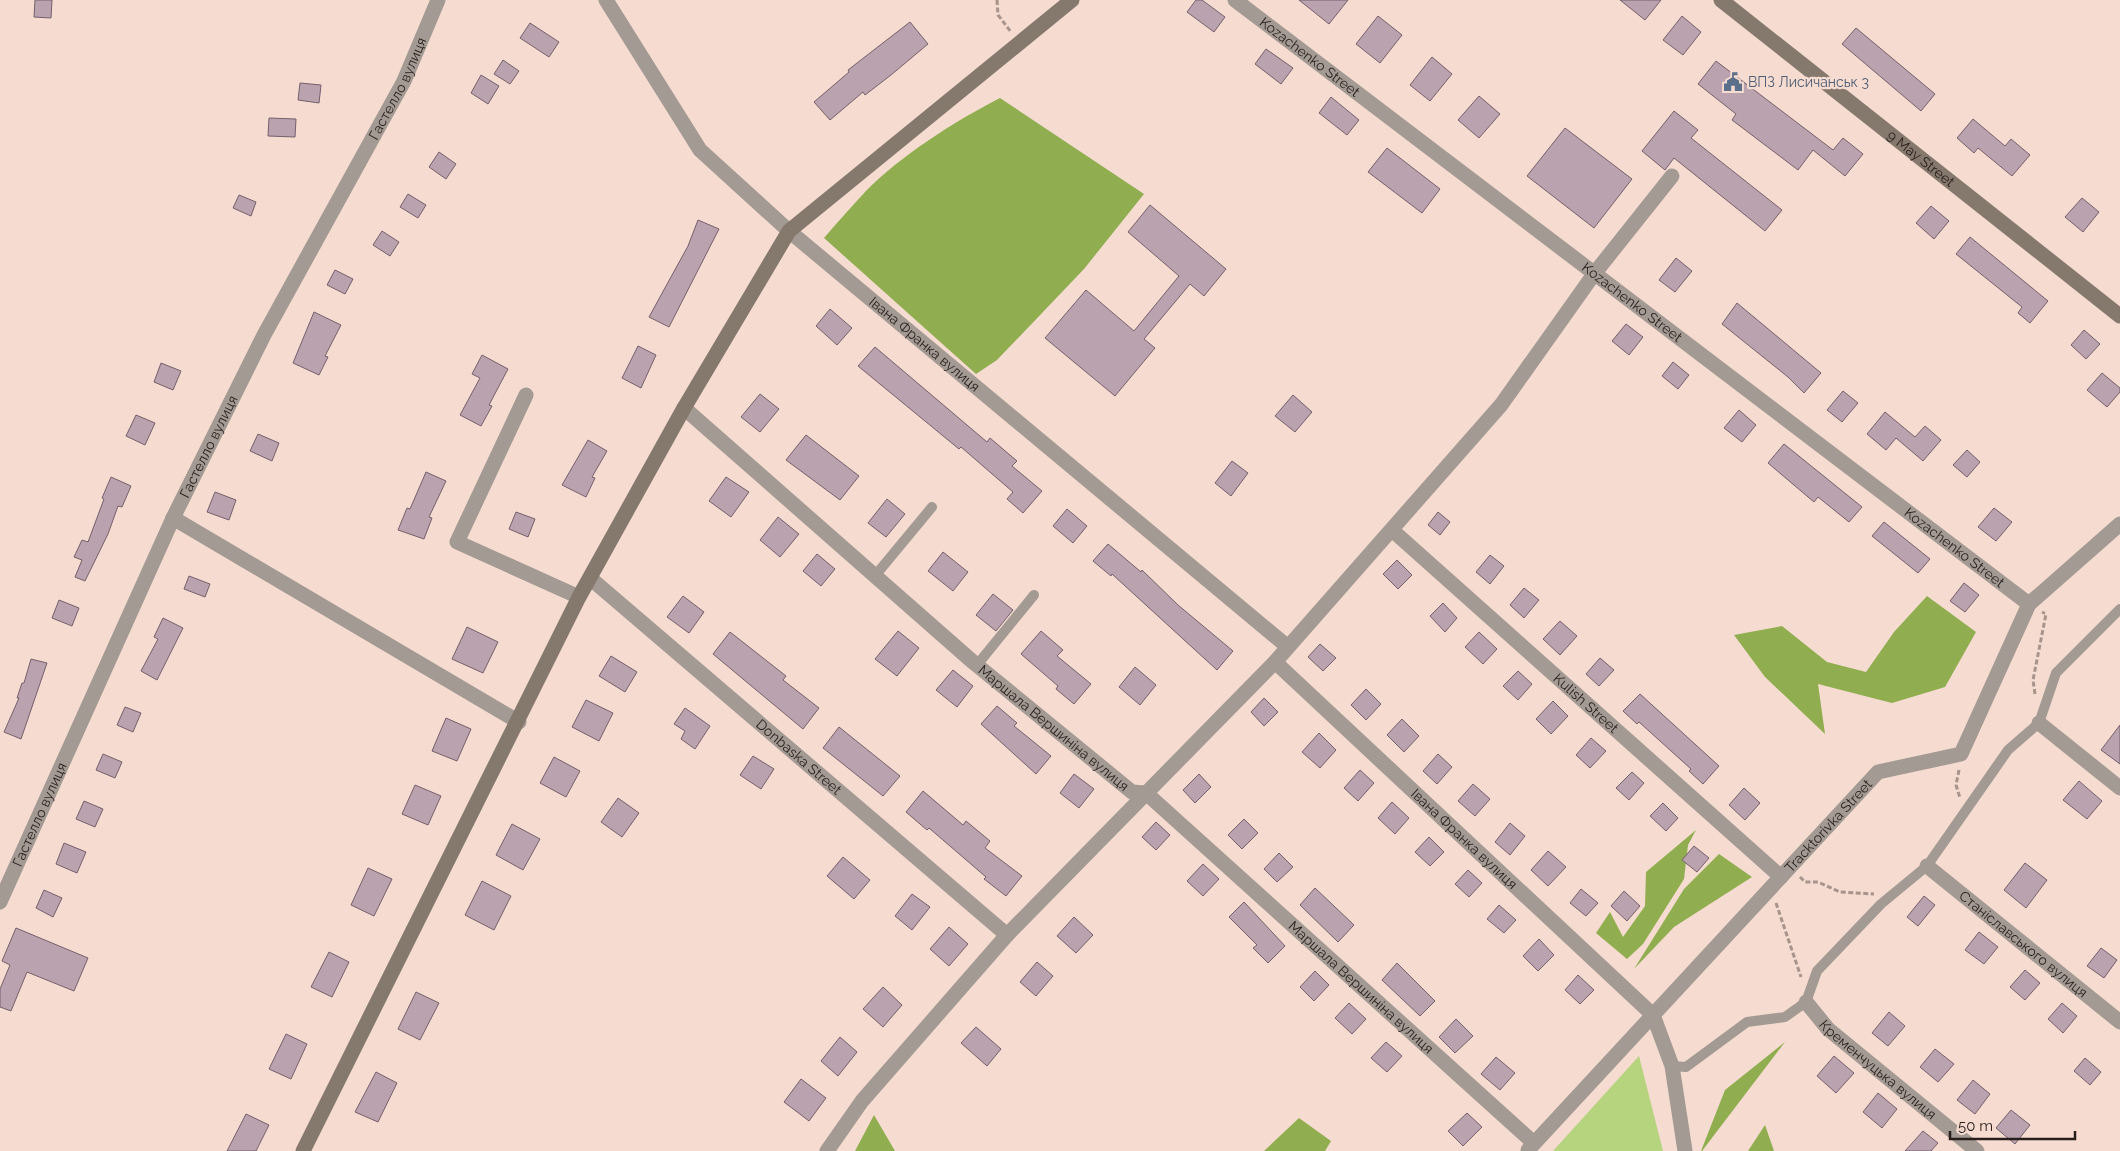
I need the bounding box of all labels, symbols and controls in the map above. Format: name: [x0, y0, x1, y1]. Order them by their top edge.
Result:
street label: Kozachenko Street: [1257, 14, 1363, 100]
street label: Гастелло вулиця: [365, 35, 429, 142]
public building icon: ВПЗ Лисичанськ 3: [1722, 71, 1744, 93]
place label: ВПЗ Лисичанськ 3: [1748, 74, 1869, 90]
street label: 9 May Street: [1884, 127, 1958, 190]
street label: Kozachenko Street: [1579, 259, 1686, 345]
street label: Івана Франка вулиця: [866, 293, 983, 395]
street label: Гастелло вулиця: [176, 393, 241, 500]
street label: Kozachenko Street: [1901, 504, 2008, 591]
street label: Маршала Вершиніна вулиця: [975, 662, 1132, 794]
street label: Kulish Street: [1550, 670, 1622, 736]
street label: Donbaska Street: [753, 716, 845, 798]
street label: Гастелло вулиця: [9, 760, 70, 869]
street label: Tracktorivka Street: [1781, 776, 1875, 875]
street label: Івана Франка вулиця: [1408, 785, 1521, 892]
street label: Станіславського вулиця: [1956, 887, 2091, 1000]
street label: Маршала Вершиніна вулиця: [1285, 918, 1437, 1057]
street label: Кременчуцька вулиця: [1816, 1017, 1940, 1122]
scale bar: [1950, 1108, 2075, 1140]
text: 50 m: [1958, 1117, 1993, 1135]

